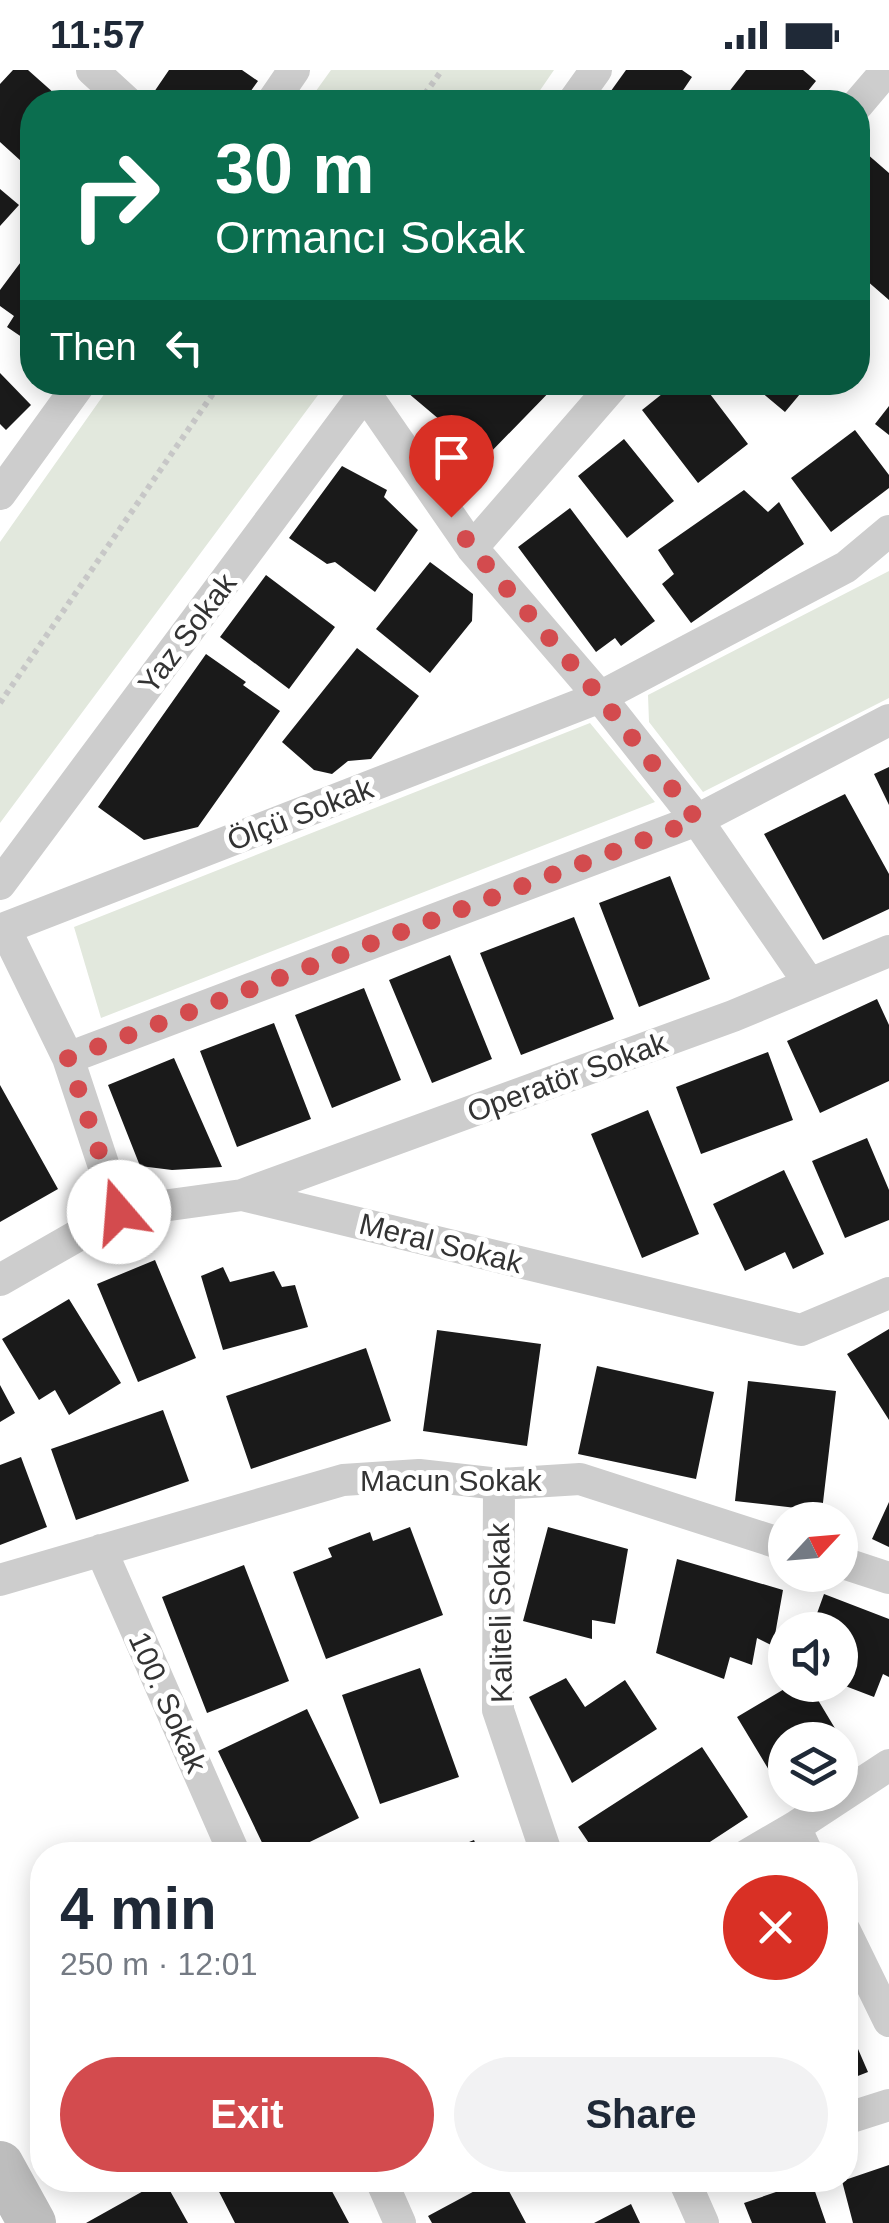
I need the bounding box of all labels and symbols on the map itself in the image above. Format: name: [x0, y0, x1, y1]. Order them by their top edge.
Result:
pin: [409, 415, 494, 518]
street label: Yaz Sokak: [131, 566, 243, 699]
street label: Ölçü Sokak: [222, 771, 378, 857]
street label: Operatör Sokak: [463, 1025, 672, 1128]
position arrow: [67, 1160, 171, 1264]
street label: Meral Sokak: [356, 1207, 527, 1279]
street label: Macun Sokak: [360, 1464, 543, 1497]
north arrow: [768, 1502, 858, 1592]
street label: Kaliteli Sokak: [482, 1522, 518, 1703]
street label: 100. Sokak: [122, 1627, 214, 1778]

